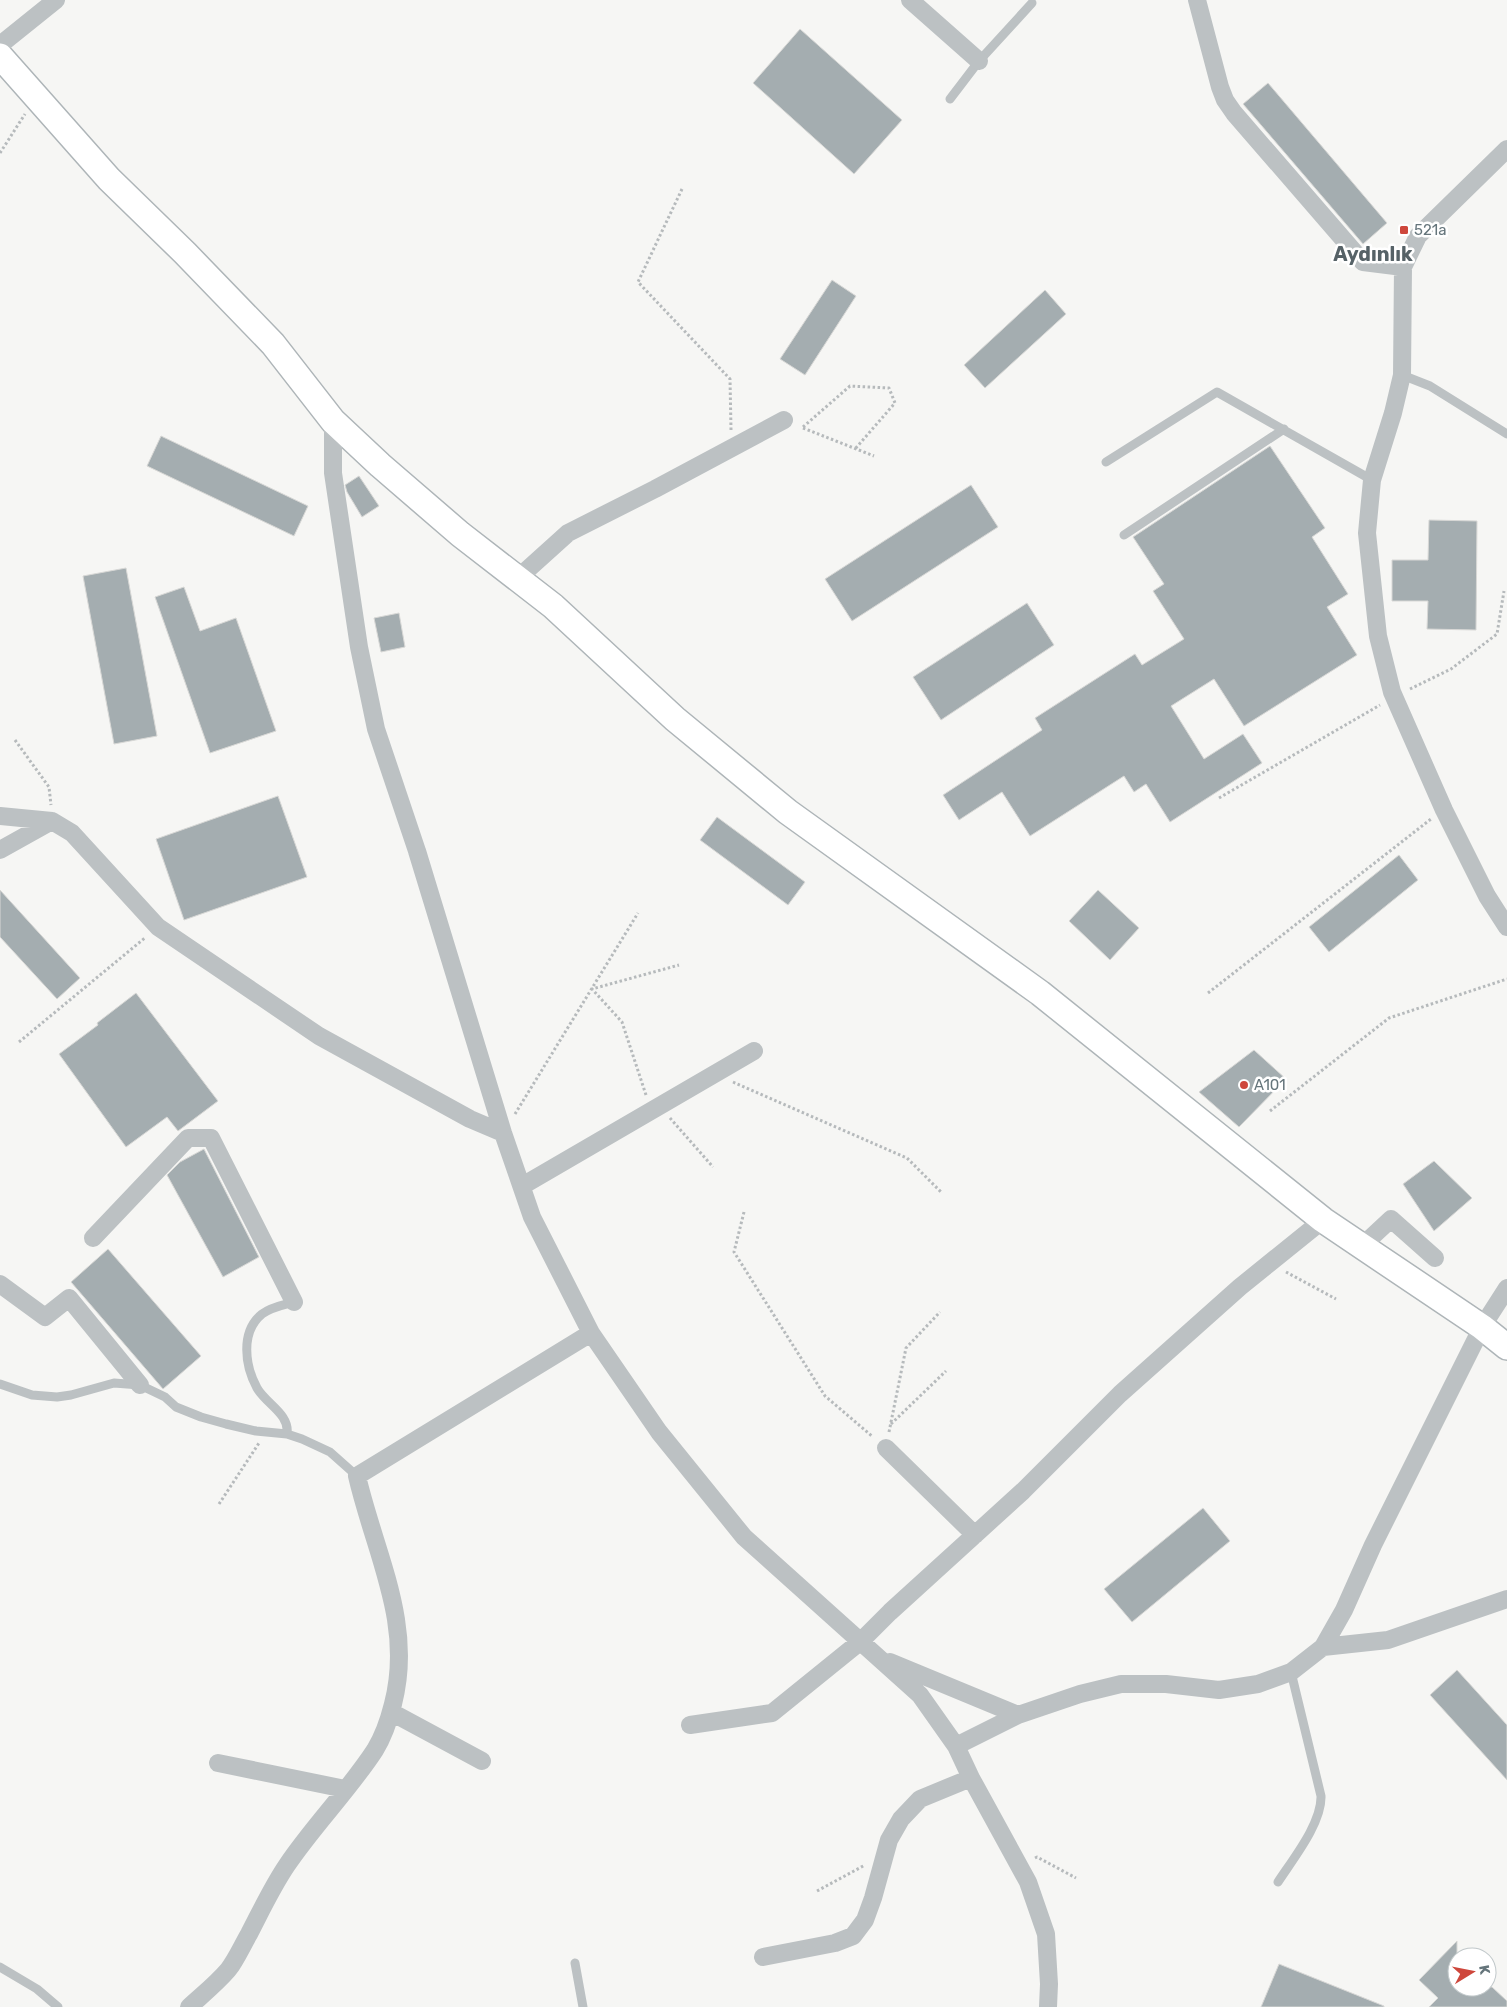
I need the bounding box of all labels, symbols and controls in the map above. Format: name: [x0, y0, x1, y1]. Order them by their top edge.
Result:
place label: 521a: [1414, 221, 1446, 239]
marker: 521a: [1398, 224, 1410, 236]
district label: Aydınlık: [1333, 242, 1413, 266]
place label: A101: [1254, 1076, 1286, 1094]
marker: A101: [1238, 1079, 1250, 1091]
north arrow: [1447, 1947, 1497, 1997]
text: K: [1475, 1964, 1494, 1977]

